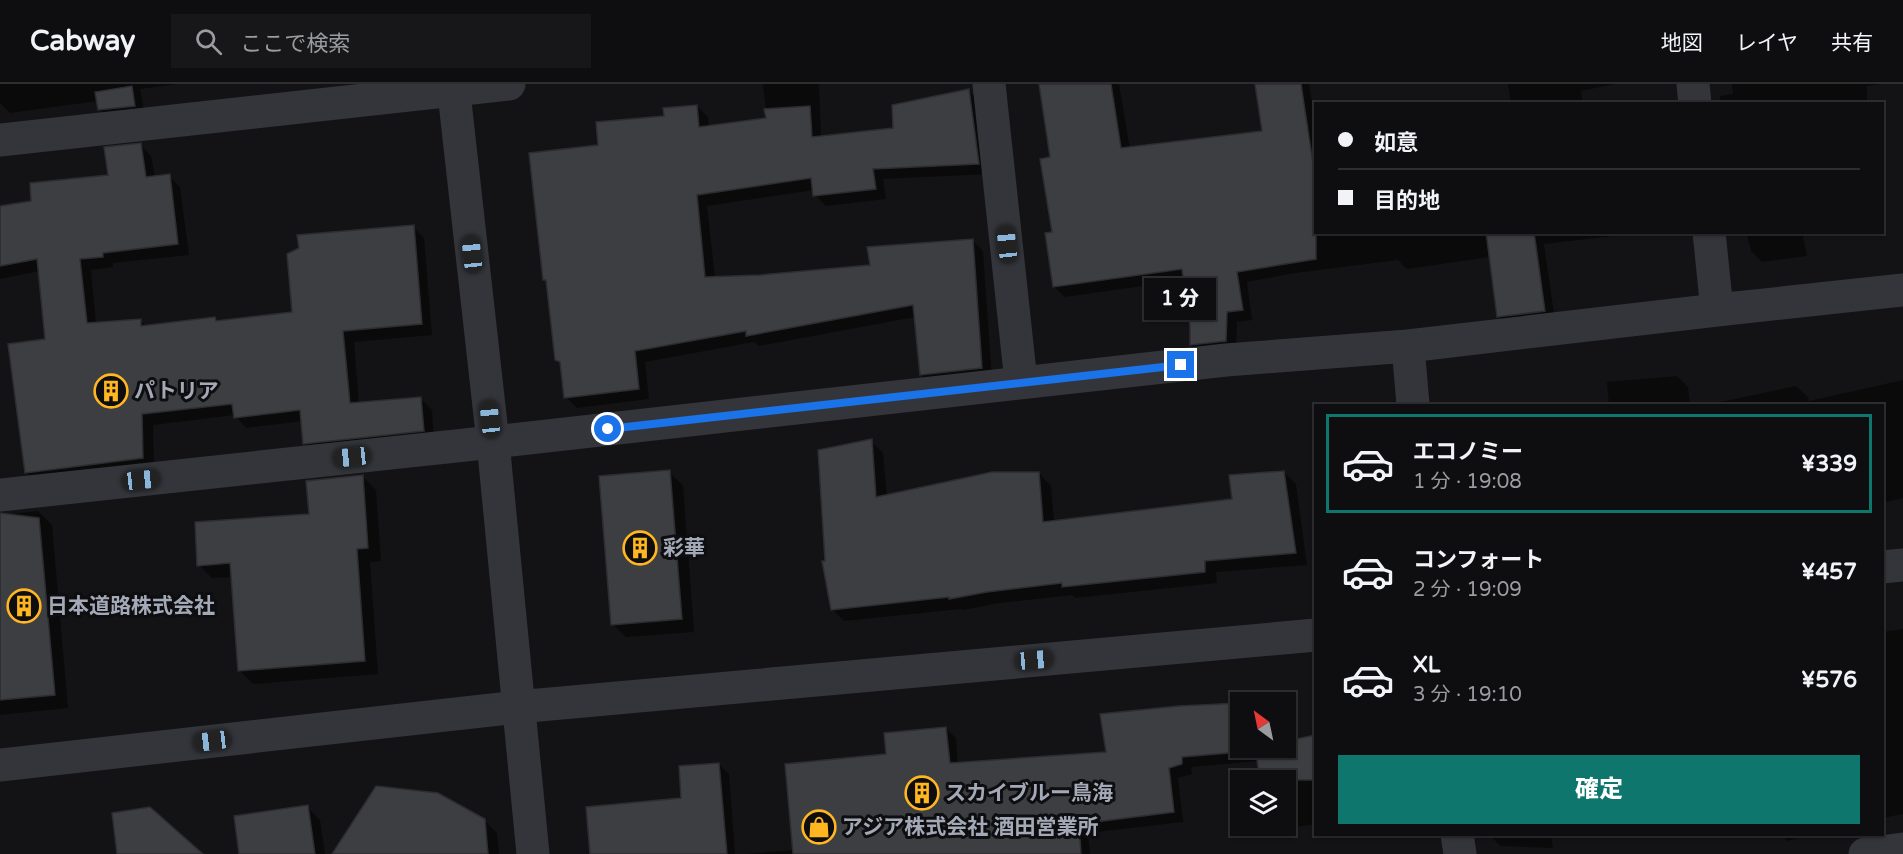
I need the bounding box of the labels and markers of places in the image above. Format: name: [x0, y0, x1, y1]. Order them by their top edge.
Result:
building icon: パトリア: [93, 373, 129, 409]
place label: パトリア: [134, 379, 219, 404]
building icon: 彩華: [622, 530, 658, 566]
place label: 彩華: [663, 536, 705, 561]
building icon: 日本道路株式会社: [6, 588, 42, 624]
place label: 日本道路株式会社: [47, 594, 215, 619]
building icon: スカイブルー鳥海: [904, 775, 940, 811]
place label: スカイブルー鳥海: [945, 781, 1113, 806]
shop icon: アジア株式会社 酒田営業所: [801, 809, 837, 845]
place label: アジア株式会社 酒田営業所: [842, 815, 1099, 840]

